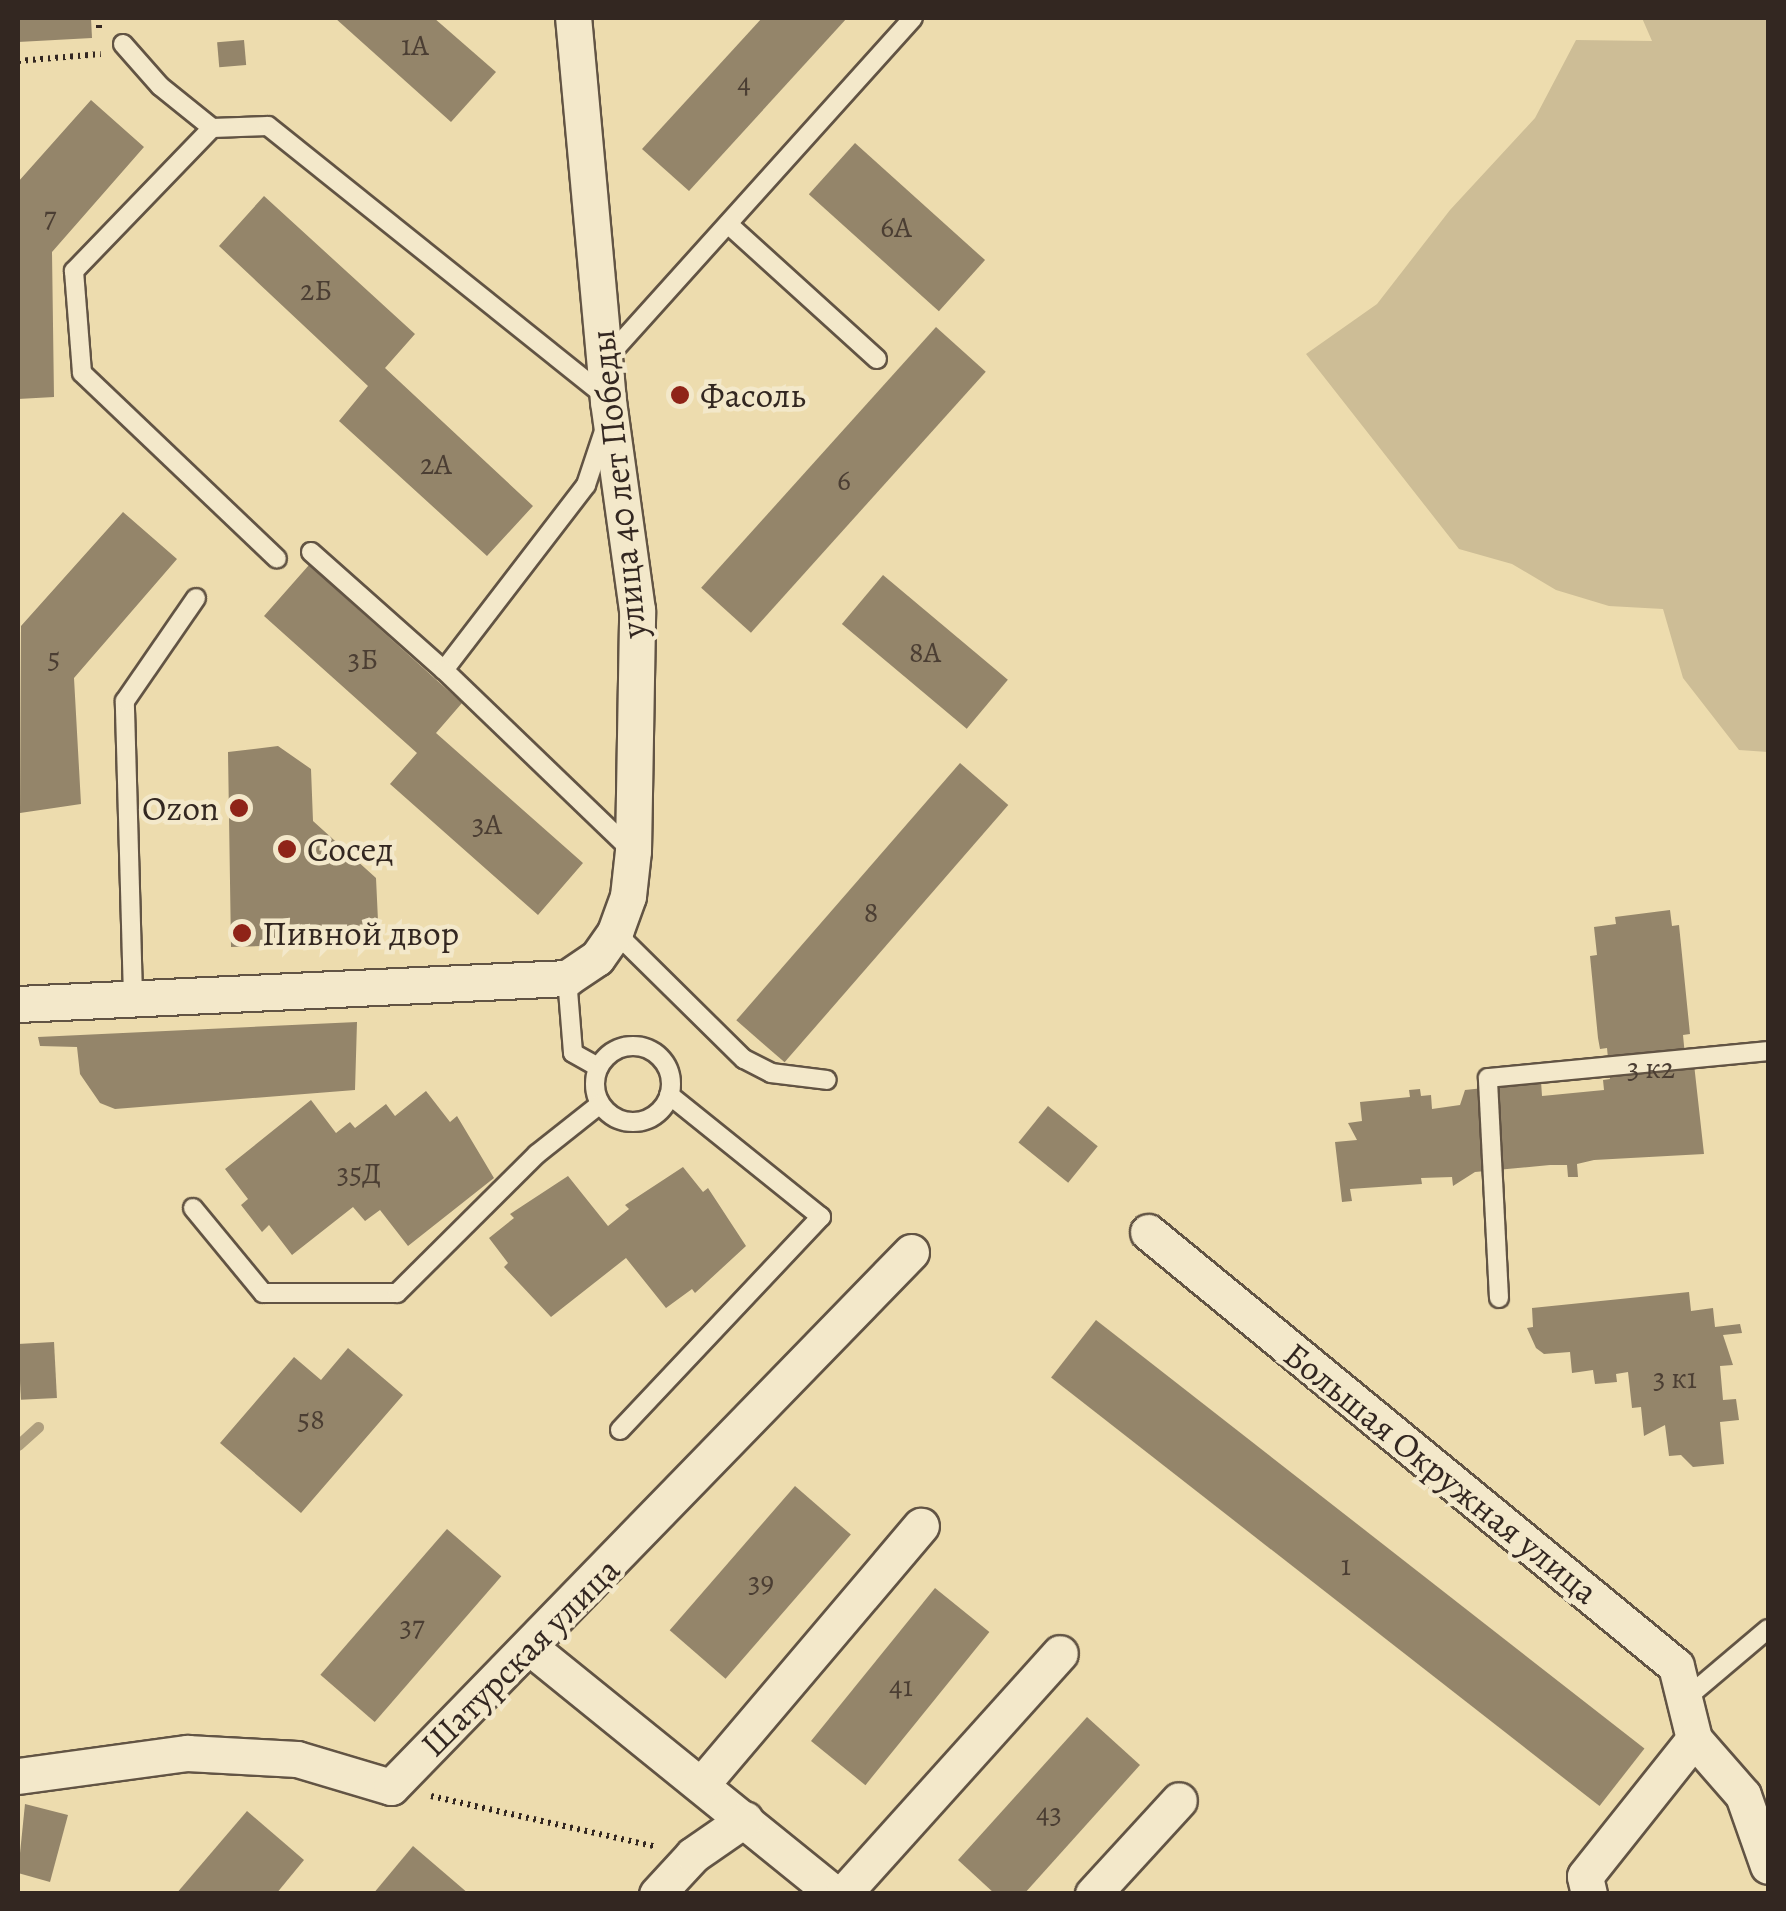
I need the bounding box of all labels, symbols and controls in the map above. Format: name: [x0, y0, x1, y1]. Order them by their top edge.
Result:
house number: 1А: [401, 27, 429, 63]
house number: 4: [737, 65, 751, 101]
house number: 7: [44, 199, 56, 235]
house number: 6А: [880, 209, 912, 245]
house number: 2Б: [300, 272, 332, 308]
street label: улица 40 лет Победы: [581, 328, 655, 640]
place label: Фасоль: [700, 374, 806, 416]
marker: Фасоль: [669, 384, 691, 406]
house number: 2А: [420, 446, 452, 482]
house number: 6: [837, 462, 851, 498]
house number: 8А: [909, 634, 941, 670]
house number: 5: [48, 640, 60, 676]
house number: 3Б: [348, 641, 378, 677]
place label: Ozon: [142, 787, 219, 829]
marker: Ozon: [228, 797, 250, 819]
house number: 3А: [472, 806, 502, 842]
place label: Сосед: [307, 828, 394, 870]
marker: Сосед: [276, 838, 298, 860]
house number: 8: [864, 894, 878, 930]
place label: Пивной двор: [262, 912, 459, 954]
marker: Пивной двор: [231, 922, 253, 944]
house number: 3 к2: [1627, 1050, 1675, 1086]
house number: 35Д: [337, 1155, 381, 1191]
street label: Большая Окружная улица: [1275, 1333, 1607, 1613]
house number: 3 к1: [1653, 1360, 1697, 1396]
house number: 58: [297, 1401, 325, 1437]
house number: 1: [1341, 1547, 1351, 1583]
street label: Шатурская улица: [412, 1549, 628, 1765]
house number: 39: [748, 1564, 774, 1600]
house number: 37: [399, 1608, 425, 1644]
house number: 41: [889, 1668, 913, 1704]
house number: 43: [1036, 1795, 1062, 1831]

